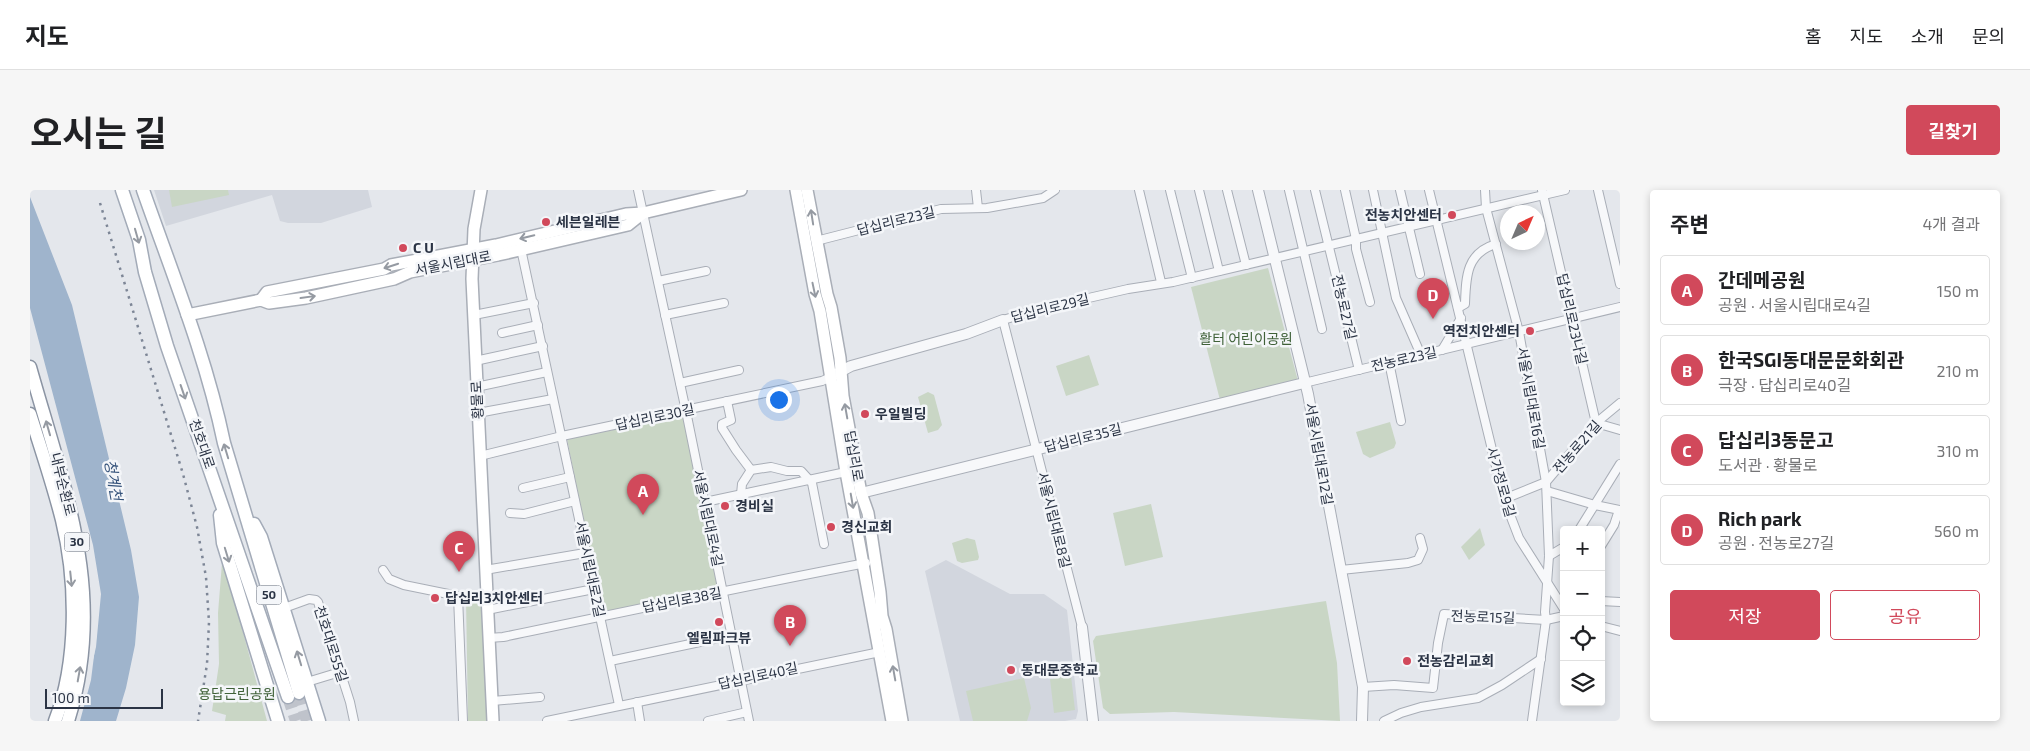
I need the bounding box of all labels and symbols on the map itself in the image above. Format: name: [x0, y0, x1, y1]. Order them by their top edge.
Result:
street label: 답십리로23길: [855, 203, 937, 238]
north arrow: [1500, 205, 1545, 250]
place label: 전농치안센터: [1365, 206, 1442, 223]
one-way arrow: [806, 209, 816, 225]
marker: 전농치안센터: [1446, 209, 1458, 221]
place label: 세븐일레븐: [556, 213, 621, 230]
marker: 세븐일레븐: [540, 216, 552, 228]
one-way arrow: [133, 228, 143, 244]
one-way arrow: [520, 233, 536, 242]
place label: C U: [413, 239, 434, 256]
marker: C U: [397, 242, 409, 254]
street label: 서울시립대로: [413, 247, 493, 278]
one-way arrow: [383, 262, 399, 272]
street label: 답십리로23나길: [1554, 272, 1591, 366]
street label: 전농로27길: [1329, 273, 1360, 341]
pin: D: [1417, 278, 1449, 319]
one-way arrow: [810, 281, 819, 297]
street label: 답십리로29길: [1009, 290, 1091, 325]
one-way arrow: [300, 291, 316, 301]
place label: 역전치안센터: [1443, 322, 1520, 339]
marker: 역전치안센터: [1524, 325, 1536, 337]
park label: 활터 어린이공원: [1199, 330, 1293, 347]
street label: 전농로23길: [1369, 343, 1439, 374]
street label: 서울시립대로16길: [1514, 345, 1549, 450]
street label: 황물로: [467, 380, 486, 420]
one-way arrow: [179, 384, 188, 399]
your location: [766, 387, 792, 413]
street label: 답십리로30길: [614, 400, 696, 433]
street label: 서울시립대로12길: [1302, 401, 1337, 506]
one-way arrow: [841, 403, 850, 419]
place label: 우일빌딩: [875, 405, 927, 422]
marker: 우일빌딩: [859, 408, 871, 420]
street label: 천호대로: [186, 417, 219, 471]
street label: 전농로21길: [1549, 417, 1604, 477]
street label: 답십리로35길: [1042, 420, 1124, 455]
one-way arrow: [42, 421, 52, 437]
street label: 답십리로: [842, 429, 867, 483]
one-way arrow: [221, 443, 230, 459]
street label: 사가정로9길: [1483, 445, 1520, 519]
street label: 내부순환로: [47, 451, 80, 517]
water label: 청계천: [102, 458, 127, 504]
street label: 서울시립대로4길: [690, 468, 727, 568]
street label: 서울시립대로8길: [1034, 470, 1075, 570]
pin: A: [627, 474, 659, 515]
one-way arrow: [847, 493, 857, 509]
place label: 경비실: [735, 497, 774, 514]
marker: 경비실: [719, 500, 731, 512]
place label: 경신교회: [841, 518, 893, 535]
street label: 서울시립대로2길: [572, 519, 609, 619]
marker: 경신교회: [825, 521, 837, 533]
pin: C: [443, 531, 475, 572]
road number: 30: [64, 532, 90, 552]
one-way arrow: [223, 547, 232, 562]
one-way arrow: [66, 571, 76, 587]
street label: 답십리로38길: [641, 583, 723, 616]
road number: 50: [256, 586, 282, 604]
place label: 답십리3치안센터: [445, 589, 543, 606]
marker: 답십리3치안센터: [429, 592, 441, 604]
street label: 천호대로55길: [311, 603, 352, 684]
pin: B: [774, 605, 806, 646]
street label: 전농로15길: [1450, 607, 1516, 626]
marker: 엘림파크뷰: [713, 616, 725, 628]
place label: 엘림파크뷰: [687, 629, 751, 646]
one-way arrow: [294, 650, 303, 666]
place label: 전농감리교회: [1417, 652, 1494, 669]
marker: 전농감리교회: [1401, 655, 1413, 667]
street label: 답십리로40길: [716, 659, 799, 692]
place label: 동대문중학교: [1021, 661, 1098, 678]
marker: 동대문중학교: [1005, 664, 1017, 676]
one-way arrow: [888, 665, 898, 681]
one-way arrow: [75, 666, 85, 682]
park label: 용답근린공원: [198, 685, 276, 702]
scale bar: [45, 686, 162, 709]

